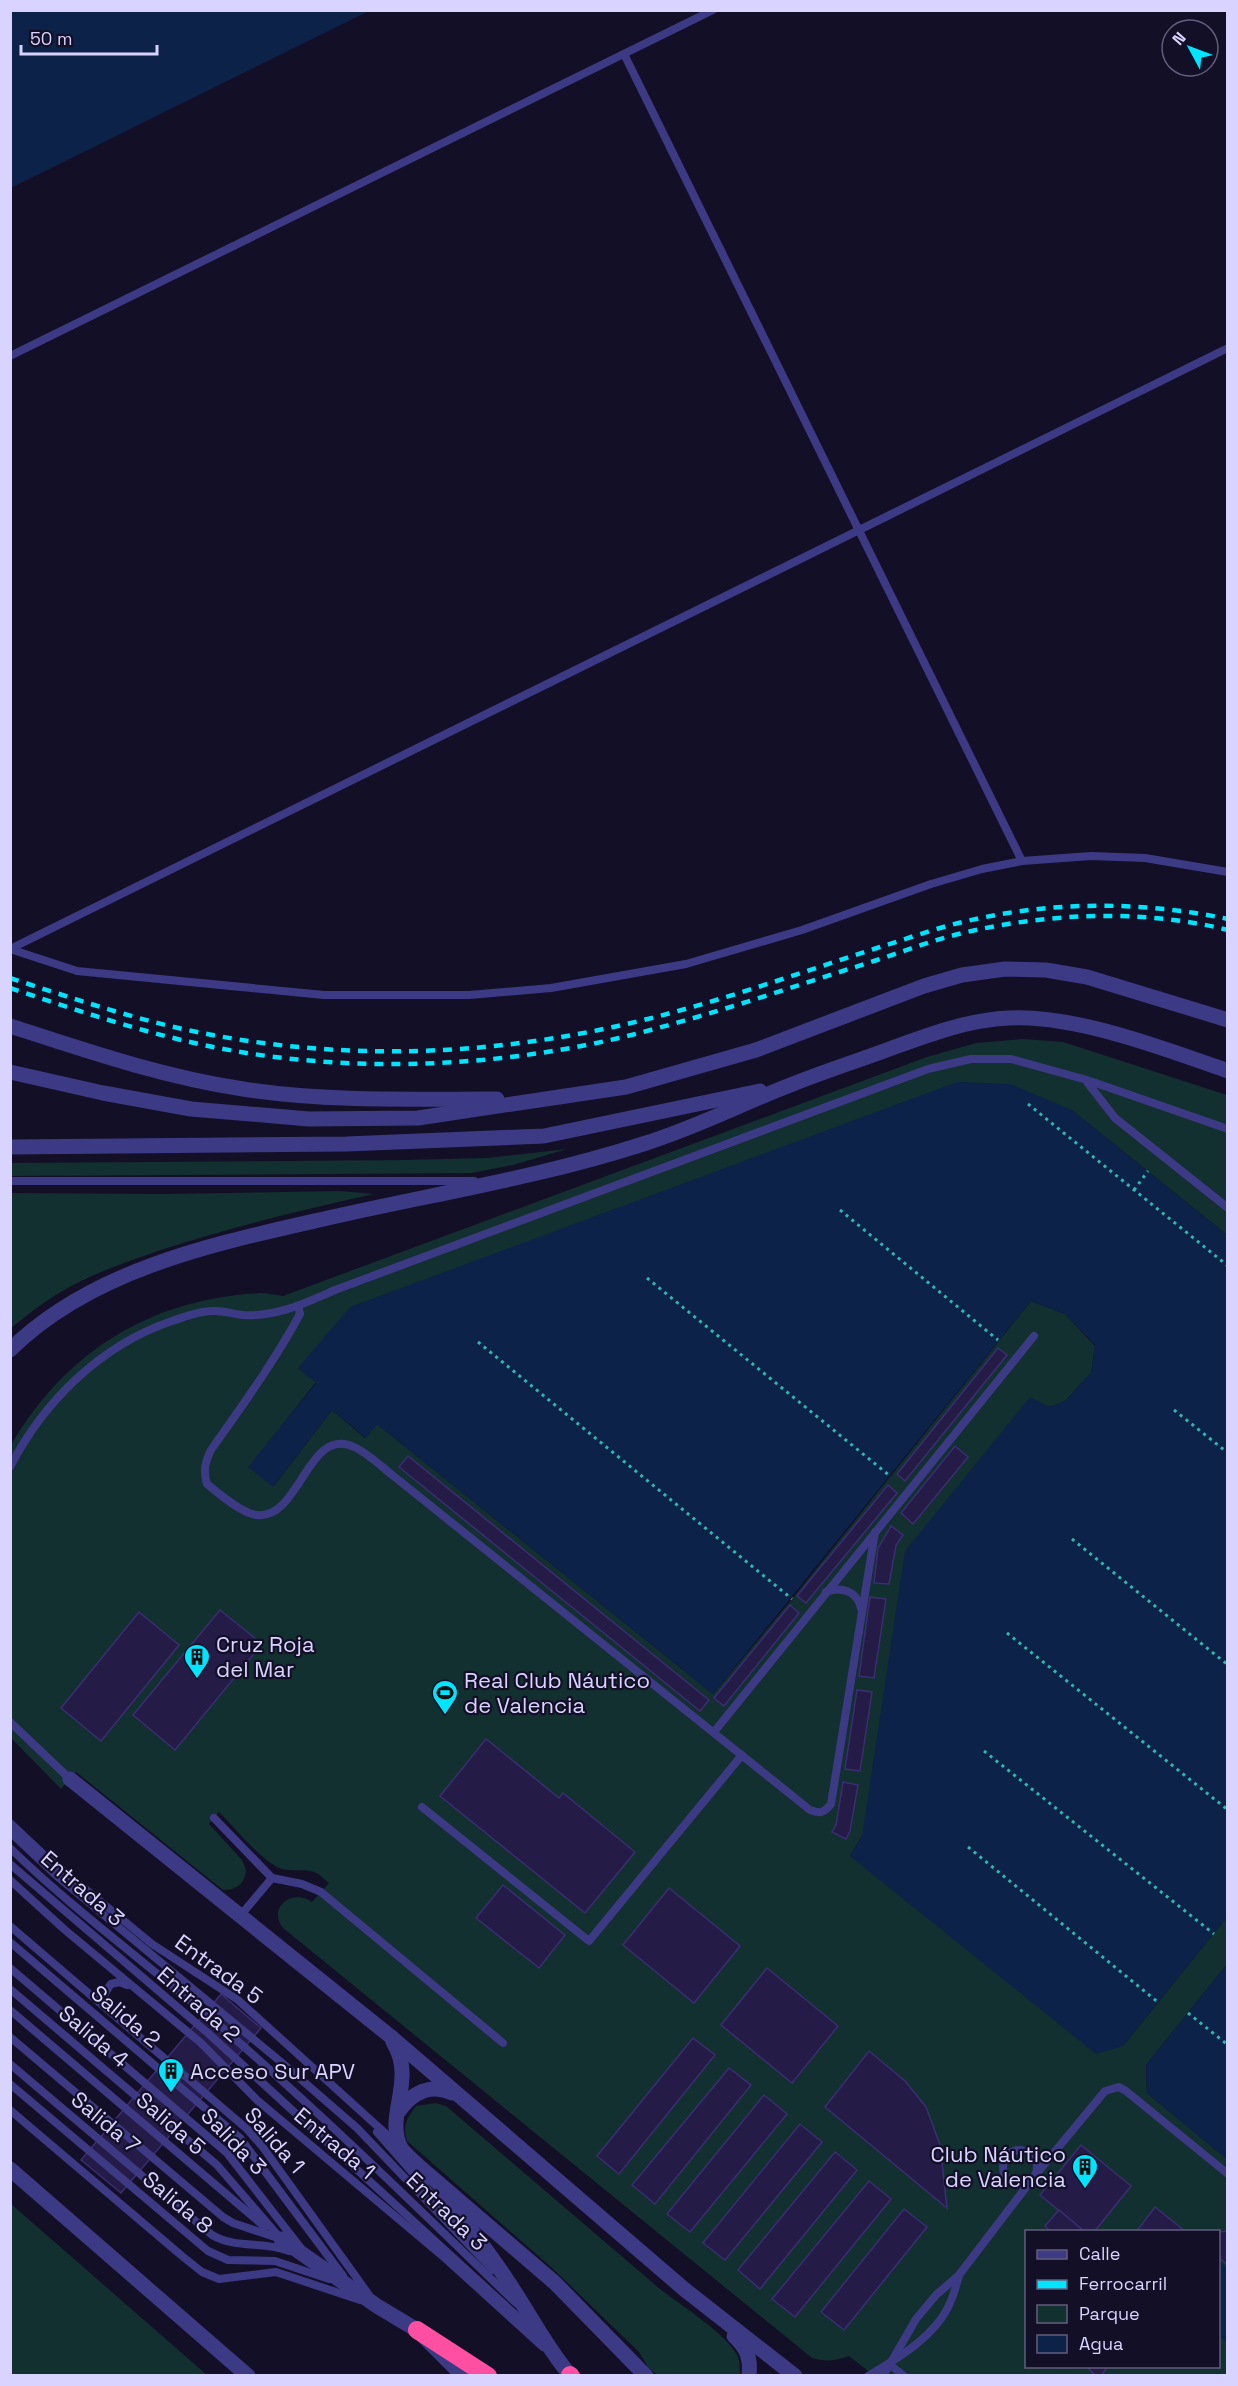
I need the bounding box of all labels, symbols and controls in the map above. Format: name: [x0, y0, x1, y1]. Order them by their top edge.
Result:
scale bar: [21, 18, 158, 56]
north arrow: [1160, 18, 1220, 78]
text: 50 m: [30, 27, 72, 50]
text: N: [1168, 28, 1191, 49]
place label: Cruz Roja del Mar: [216, 1630, 315, 1683]
building icon: Cruz Roja del Mar: [182, 1642, 212, 1680]
place label: Real Club Náutico de Valencia: [464, 1666, 650, 1719]
sports icon: Real Club Náutico de Valencia: [430, 1678, 460, 1716]
street label: Entrada 3: [35, 1844, 131, 1932]
street label: Entrada 5: [170, 1928, 268, 2010]
street label: Entrada 2: [151, 1960, 247, 2048]
street label: Salida 2: [85, 1979, 167, 2053]
street label: Salida 4: [53, 1999, 135, 2074]
building icon: Acceso Sur APV: [156, 2056, 186, 2094]
place label: Acceso Sur APV: [190, 2057, 356, 2085]
street label: Salida 7: [66, 2085, 146, 2159]
street label: Salida 5: [131, 2085, 211, 2161]
street label: Salida 1: [239, 2101, 311, 2179]
street label: Entrada 1: [289, 2101, 381, 2185]
street label: Salida 3: [195, 2102, 273, 2180]
place label: Club Náutico de Valencia: [930, 2140, 1066, 2193]
building icon: Club Náutico de Valencia: [1070, 2152, 1100, 2190]
street label: Salida 8: [137, 2165, 219, 2239]
street label: Entrada 3: [401, 2166, 493, 2256]
legend: [1025, 2230, 1220, 2368]
text: Calle: [1079, 2242, 1120, 2265]
text: Ferrocarril: [1079, 2272, 1167, 2295]
text: Parque: [1079, 2302, 1140, 2325]
text: Agua: [1079, 2332, 1123, 2355]

